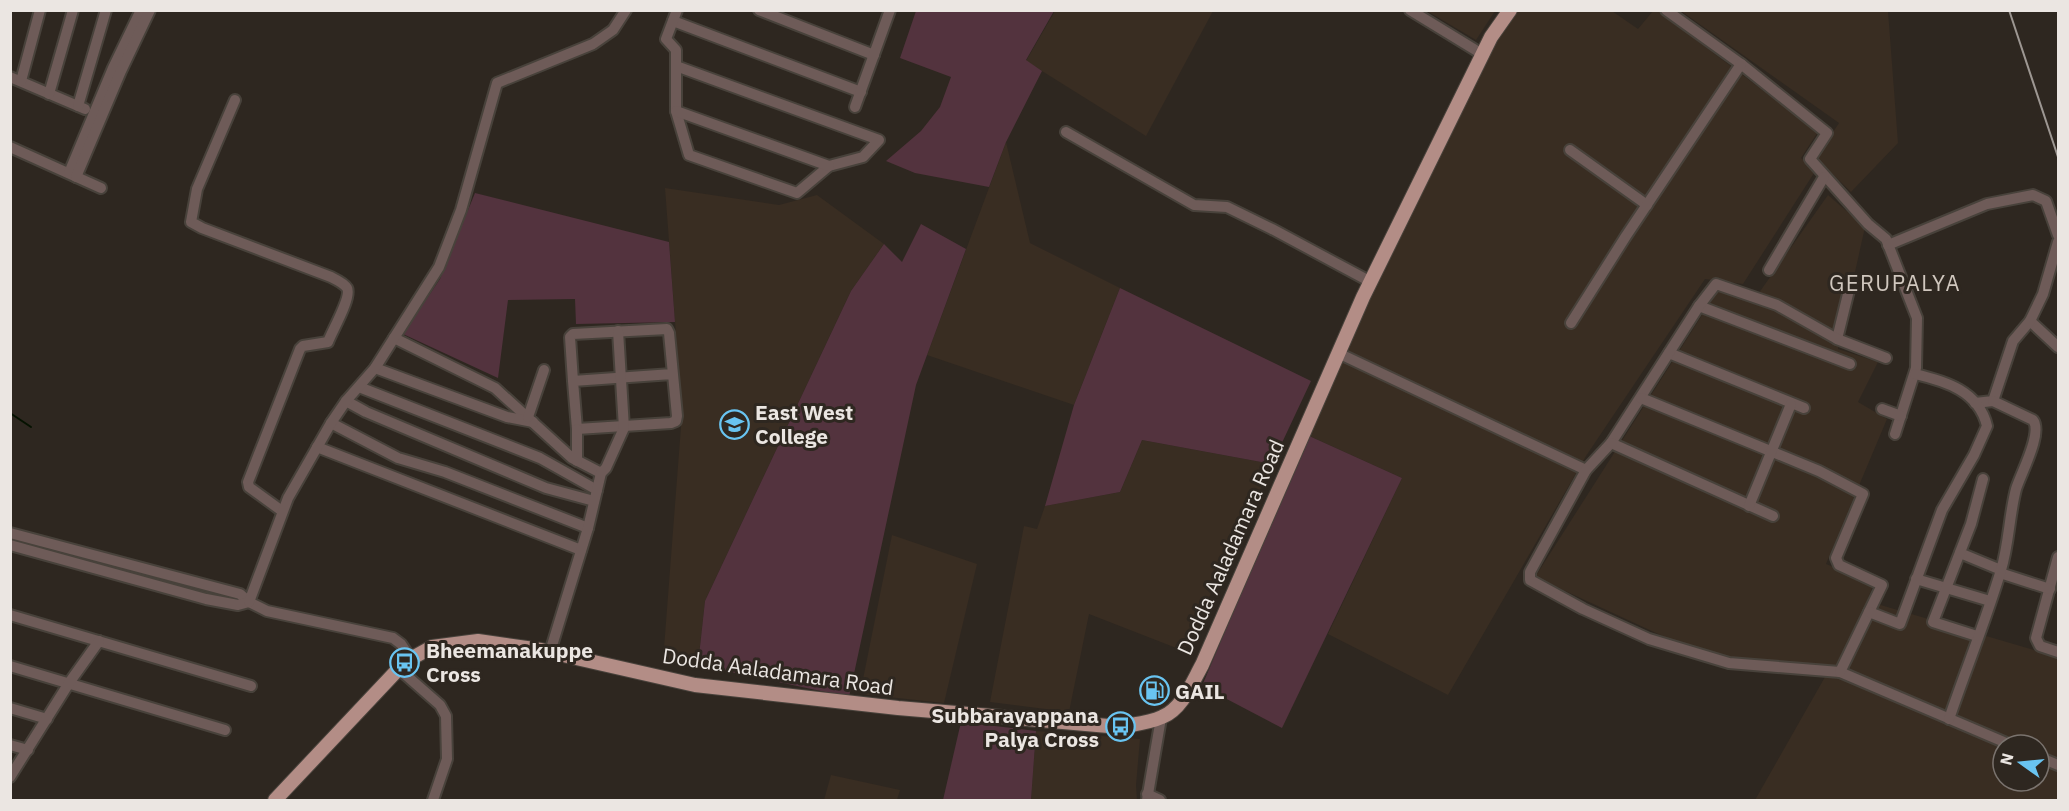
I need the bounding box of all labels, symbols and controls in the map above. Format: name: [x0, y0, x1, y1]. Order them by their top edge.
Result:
district label: GERUPALYA: [1829, 268, 1961, 297]
place label: East West College: [755, 398, 853, 450]
school or university icon: East West College: [718, 408, 750, 440]
street label: Dodda Aaladamara Road: [1170, 435, 1290, 659]
place label: Bheemanakuppe Cross: [426, 636, 593, 688]
street label: Dodda Aaladamara Road: [661, 641, 895, 701]
bus stop icon: Bheemanakuppe Cross: [389, 646, 421, 678]
fuel station icon: GAIL: [1138, 675, 1170, 707]
place label: GAIL: [1175, 677, 1225, 705]
place label: Subbarayappana Palya Cross: [931, 701, 1099, 753]
bus stop icon: Subbarayappana Palya Cross: [1104, 711, 1136, 743]
north arrow: [1991, 733, 2051, 793]
text: N: [1995, 751, 2018, 767]

